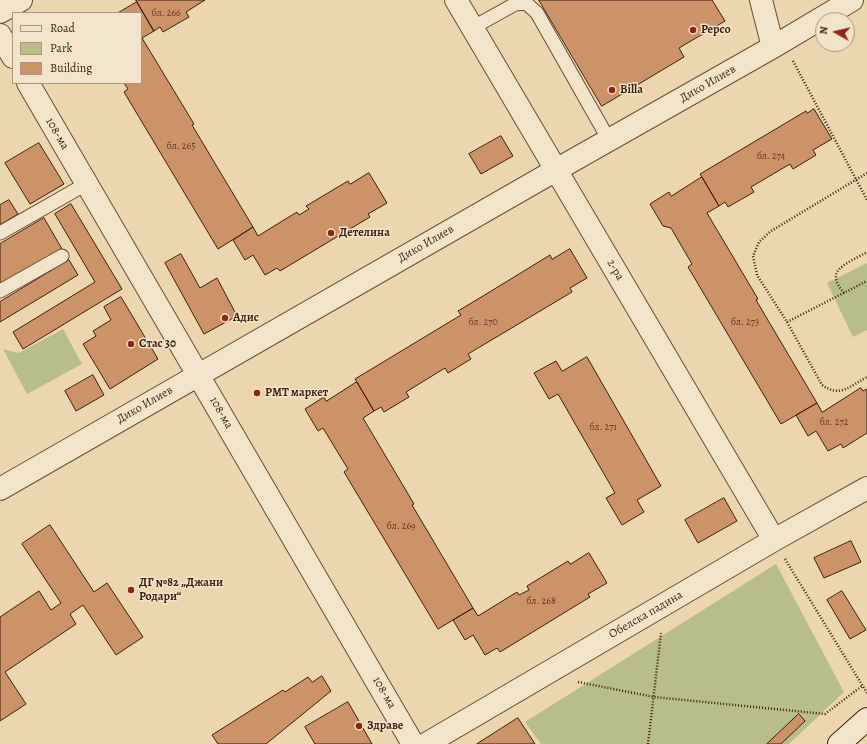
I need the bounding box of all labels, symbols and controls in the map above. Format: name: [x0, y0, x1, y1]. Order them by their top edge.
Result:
house number: бл. 266: [151, 8, 181, 20]
legend: [12, 12, 142, 84]
north arrow: [815, 12, 855, 52]
text: Road: [50, 20, 75, 36]
place label: Pepco: [701, 23, 731, 37]
marker: Pepco: [688, 25, 698, 35]
text: N: [816, 25, 832, 35]
text: Park: [50, 40, 73, 56]
text: Building: [50, 60, 92, 76]
street label: Дико Илиев: [677, 62, 739, 106]
place label: Billa: [620, 83, 643, 97]
marker: Billa: [607, 85, 617, 95]
street label: 108-ма: [42, 115, 72, 153]
house number: бл. 265: [167, 141, 195, 153]
house number: бл. 274: [757, 151, 785, 163]
street label: Дико Илиев: [395, 222, 457, 266]
place label: Детелина: [339, 226, 390, 240]
marker: Детелина: [326, 228, 336, 238]
street label: 2-ра: [603, 257, 627, 283]
place label: Адис: [233, 311, 259, 325]
marker: Адис: [220, 313, 230, 323]
house number: бл. 270: [468, 317, 498, 329]
house number: бл. 273: [731, 317, 759, 329]
place label: Стас 30: [139, 337, 176, 351]
marker: Стас 30: [126, 339, 136, 349]
street label: Дико Илиев: [114, 383, 176, 427]
place label: РМТ маркет: [265, 386, 328, 400]
marker: РМТ маркет: [252, 388, 262, 398]
street label: 108-ма: [206, 394, 236, 432]
house number: бл. 272: [820, 417, 848, 429]
house number: бл. 271: [589, 422, 617, 434]
house number: бл. 269: [386, 521, 416, 533]
place label: ДГ №82 „Джани Родари“: [139, 576, 223, 604]
marker: ДГ №82 „Джани Родари“: [126, 585, 136, 595]
street label: Обелска падина: [606, 588, 686, 642]
house number: бл. 268: [526, 596, 556, 608]
street label: 108-ма: [369, 674, 399, 712]
place label: Здраве: [367, 719, 403, 733]
marker: Здраве: [354, 721, 364, 731]

